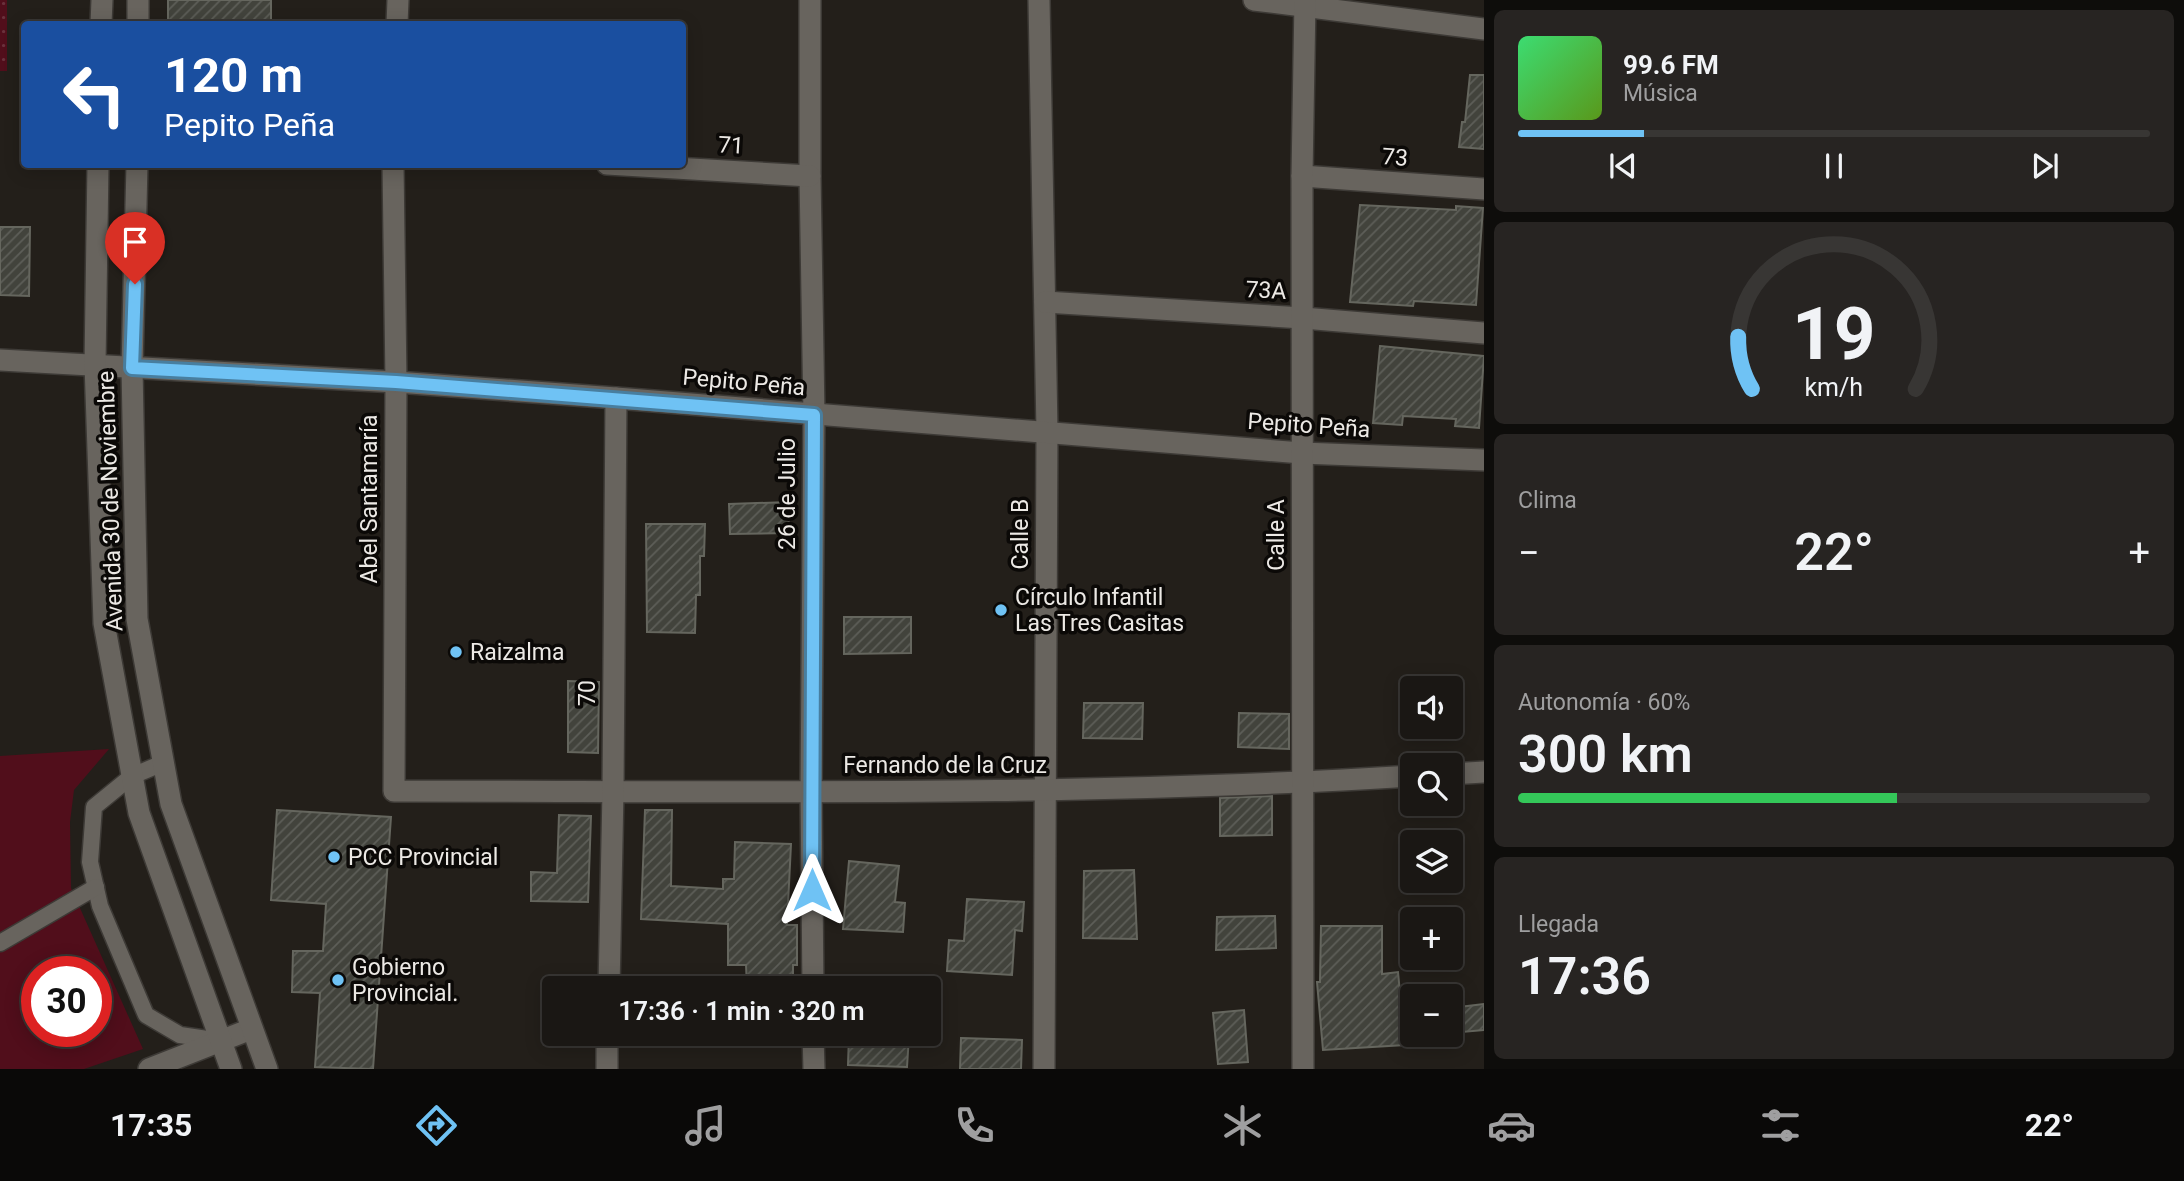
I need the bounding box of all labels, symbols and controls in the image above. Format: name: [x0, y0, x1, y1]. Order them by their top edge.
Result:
text: 120 m: [164, 47, 303, 104]
icon: left: [49, 49, 140, 140]
text: 99.6 FM: [1623, 50, 1719, 80]
text: Música: [1623, 80, 1698, 107]
text: Pepito Peña: [164, 106, 335, 144]
street label: 71: [717, 131, 745, 160]
street label: 73: [1381, 143, 1409, 172]
icon: previous: [1604, 147, 1642, 185]
icon: pause: [1815, 147, 1853, 185]
icon: next: [2026, 147, 2064, 185]
pin: [105, 212, 165, 284]
icon: arrive: [116, 223, 154, 261]
street label: 73A: [1245, 276, 1287, 305]
text: 19: [1792, 291, 1876, 377]
street label: Pepito Peña: [682, 364, 806, 401]
street label: Avenida 30 de Noviembre: [92, 370, 129, 632]
text: km/h: [1805, 372, 1863, 401]
street label: Pepito Peña: [1247, 408, 1371, 443]
street label: Abel Santamaría: [356, 415, 383, 584]
street label: 26 de Julio: [774, 438, 801, 550]
text: Clima: [1518, 487, 1577, 514]
street label: Calle B: [1007, 499, 1034, 569]
street label: Calle A: [1263, 499, 1290, 571]
text: 22°: [1794, 522, 1874, 583]
text: −: [1518, 531, 1540, 575]
text: +: [2128, 531, 2150, 575]
place label: Círculo Infantil Las Tres Casitas: [1015, 584, 1184, 637]
marker: Círculo Infantil Las Tres Casitas: [993, 602, 1009, 618]
place label: Raizalma: [470, 639, 564, 666]
marker: Raizalma: [448, 644, 464, 660]
map controls: [1400, 676, 1463, 1047]
button: sound: [1400, 676, 1463, 739]
street label: 70: [574, 680, 601, 706]
text: Autonomía · 60%: [1518, 689, 1690, 716]
text: 300 km: [1518, 724, 1693, 785]
street label: Fernando de la Cruz: [843, 752, 1047, 779]
button: search: [1400, 753, 1463, 816]
button: layers: [1400, 830, 1463, 893]
place label: PCC Provincial: [348, 844, 498, 871]
marker: PCC Provincial: [326, 849, 342, 865]
position arrow: [775, 853, 849, 927]
button: +: [1400, 907, 1463, 970]
text: Llegada: [1518, 911, 1599, 938]
text: 17:36: [1518, 946, 1651, 1007]
place label: Gobierno Provincial.: [352, 954, 458, 1007]
speed limit sign: 30: [21, 956, 112, 1047]
marker: Gobierno Provincial.: [330, 972, 346, 988]
button: −: [1400, 984, 1463, 1047]
text: 17:36 · 1 min · 320 m: [618, 996, 865, 1026]
icon: directions: [412, 1101, 461, 1150]
icon: music: [681, 1101, 730, 1150]
icon: phone: [950, 1101, 999, 1150]
icon: climate: [1218, 1101, 1267, 1150]
icon: car: [1487, 1101, 1536, 1150]
icon: filters: [1756, 1101, 1805, 1150]
text: 17:35: [110, 1106, 192, 1144]
text: 22°: [2025, 1106, 2074, 1144]

